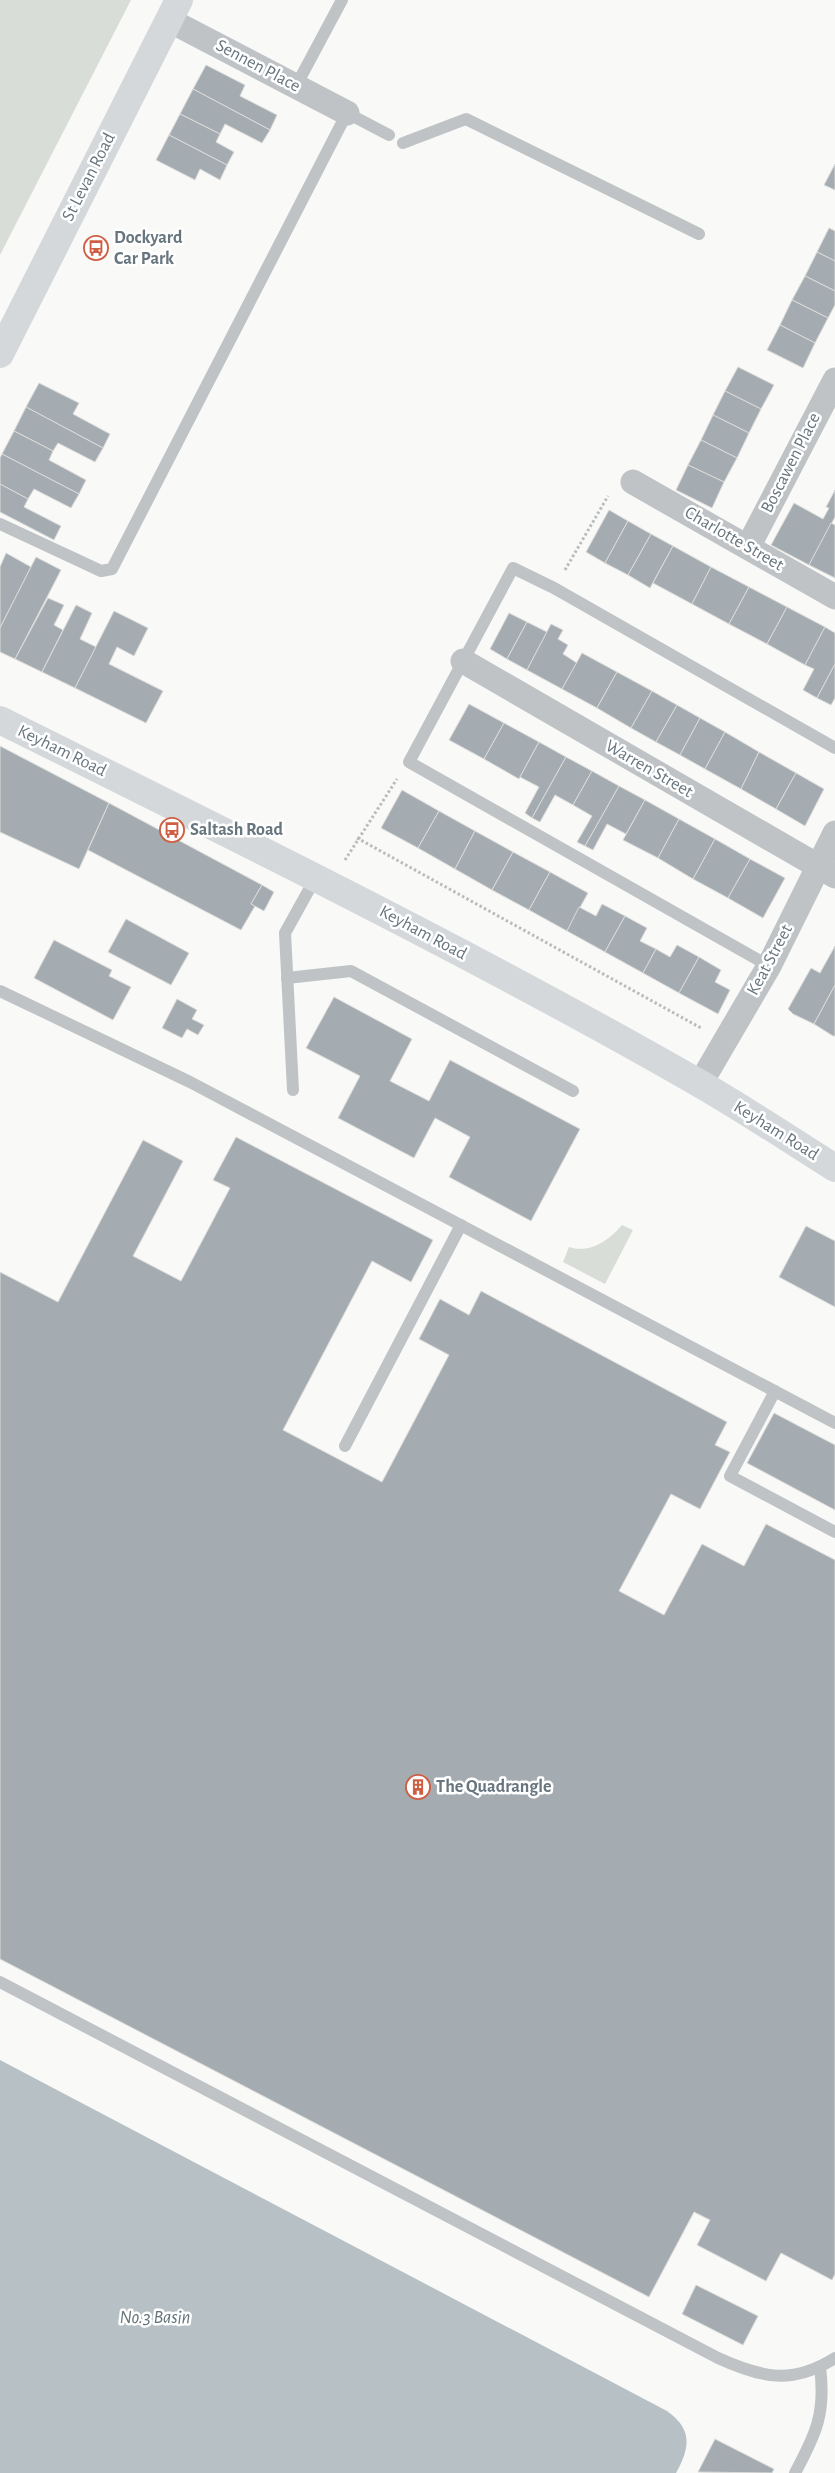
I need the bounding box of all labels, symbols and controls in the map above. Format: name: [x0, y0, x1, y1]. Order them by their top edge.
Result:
street label: Sennen Place: [213, 36, 303, 96]
street label: St Levan Road: [59, 130, 119, 224]
place label: Dockyard Car Park: [114, 229, 183, 268]
bus stop icon: Dockyard Car Park: [83, 235, 109, 261]
street label: Boscawen Place: [758, 410, 824, 516]
street label: Charlotte Street: [682, 503, 787, 575]
street label: Keyham Road: [15, 722, 109, 780]
street label: Warren Street: [602, 737, 696, 801]
bus stop icon: Saltash Road: [159, 817, 185, 843]
place label: Saltash Road: [190, 821, 284, 839]
street label: Keyham Road: [376, 902, 470, 964]
street label: Keat Street: [744, 922, 796, 998]
street label: Keyham Road: [730, 1098, 822, 1164]
building icon: The Quadrangle: [405, 1774, 431, 1800]
place label: The Quadrangle: [436, 1778, 552, 1796]
water label: No.3 Basin: [120, 2308, 190, 2327]

